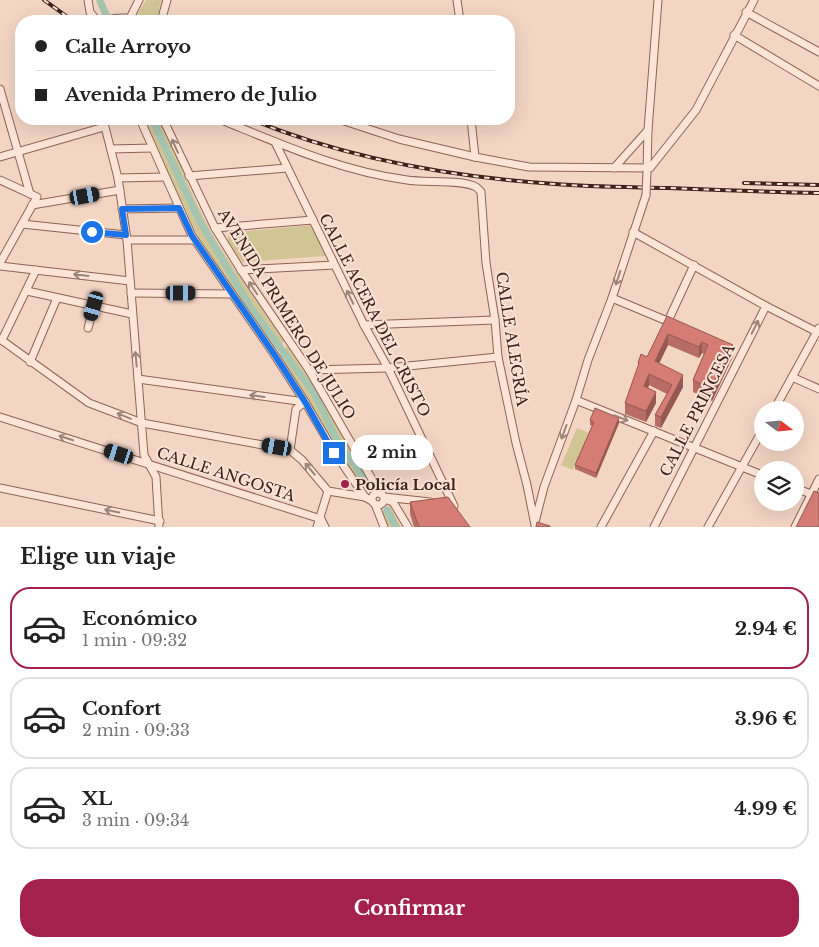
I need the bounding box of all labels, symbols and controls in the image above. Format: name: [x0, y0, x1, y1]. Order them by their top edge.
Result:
text: Calle Arroyo: [65, 35, 191, 58]
text: Avenida Primero de Julio: [65, 83, 317, 106]
one-way arrow: [170, 139, 180, 154]
car: [68, 186, 101, 206]
street label: AVENIDA PRIMERO DE JULIO: [214, 204, 360, 423]
street label: CALLE ACERA DEL CRISTO: [315, 210, 435, 420]
route start: [81, 221, 103, 243]
one-way arrow: [74, 270, 90, 280]
street label: CALLE ALEGRÍA: [492, 270, 532, 408]
one-way arrow: [613, 270, 622, 286]
one-way arrow: [248, 281, 258, 295]
car: [166, 286, 196, 301]
car: [82, 290, 105, 322]
one-way arrow: [345, 290, 354, 305]
one-way arrow: [751, 320, 760, 335]
street label: CALLE PRINCESA: [655, 340, 739, 479]
one-way arrow: [131, 352, 141, 368]
one-way arrow: [249, 390, 265, 400]
north arrow: [754, 401, 804, 451]
map controls: [754, 401, 804, 511]
one-way arrow: [117, 411, 132, 421]
one-way arrow: [613, 414, 628, 423]
one-way arrow: [559, 423, 568, 439]
one-way arrow: [58, 432, 74, 442]
callout: 2 min: [352, 436, 434, 470]
car: [260, 437, 293, 457]
car: [102, 442, 135, 466]
route end: [323, 442, 345, 464]
text: 2 min: [367, 442, 417, 462]
street label: CALLE ANGOSTA: [154, 443, 298, 505]
button: layers: [754, 461, 804, 511]
one-way arrow: [305, 463, 316, 476]
place label: Policía Local: [355, 475, 457, 494]
marker: Policía Local: [339, 478, 351, 490]
one-way arrow: [104, 506, 120, 516]
text: Elige un viaje: [20, 543, 176, 570]
icon: car: [22, 606, 67, 651]
text: Económico: [82, 607, 197, 630]
text: 2.94 €: [735, 617, 797, 640]
text: 1 min · 09:32: [82, 630, 187, 650]
icon: car: [22, 696, 67, 741]
text: Confort: [82, 697, 161, 720]
text: 3.96 €: [735, 707, 797, 730]
text: 2 min · 09:33: [82, 720, 190, 740]
icon: car: [22, 786, 67, 831]
text: XL: [82, 787, 112, 810]
text: 4.99 €: [734, 797, 797, 820]
text: 3 min · 09:34: [82, 810, 189, 830]
button: Confirmar: [20, 879, 799, 937]

